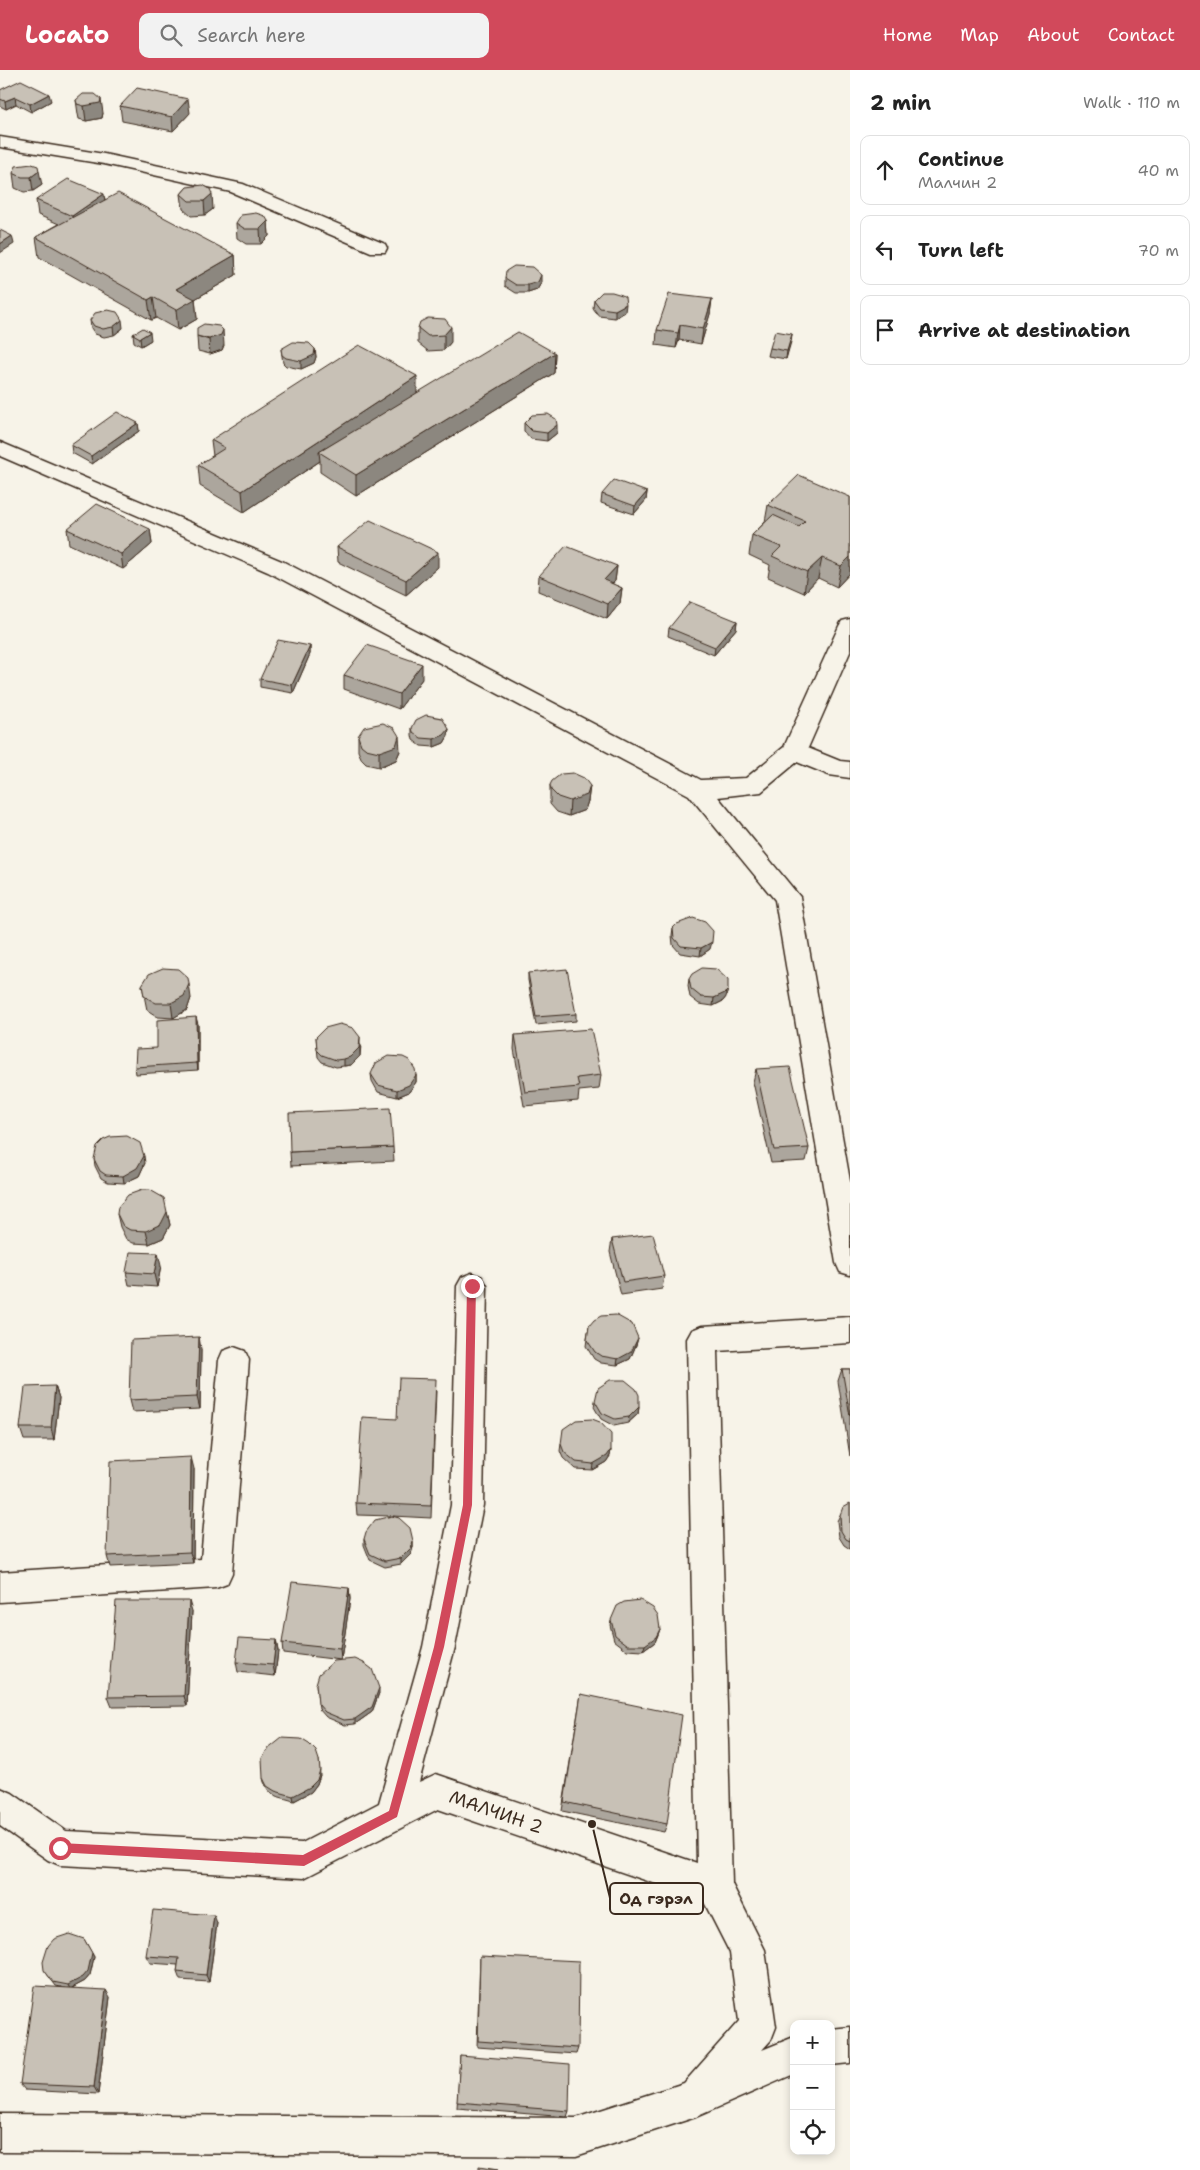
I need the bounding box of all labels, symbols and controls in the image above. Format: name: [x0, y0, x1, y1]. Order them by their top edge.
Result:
search box: [139, 13, 489, 58]
text: Locato: [25, 19, 109, 51]
icon: search: [157, 21, 185, 49]
text: Search here: [197, 23, 306, 48]
text: Home: [883, 23, 932, 47]
text: Map: [960, 23, 999, 47]
text: About: [1027, 23, 1080, 47]
text: Contact: [1108, 23, 1175, 47]
text: 2 min: [870, 89, 931, 117]
text: Walk · 110 m: [1083, 92, 1180, 113]
text: Continue: [918, 147, 1004, 172]
icon: ahead: [871, 156, 899, 184]
text: 40 m: [1137, 160, 1179, 181]
text: Малчин 2: [918, 172, 997, 193]
icon: left: [871, 236, 899, 264]
text: Turn left: [918, 238, 1004, 263]
text: 70 m: [1138, 240, 1179, 261]
icon: arrive: [871, 316, 899, 344]
text: Arrive at destination: [918, 318, 1130, 343]
route end: [461, 1275, 484, 1298]
street label: МАЛЧИН 2: [446, 1785, 546, 1839]
route start: [49, 1837, 72, 1860]
callout: Од гэрэл: [610, 1883, 703, 1914]
text: Од гэрэл: [619, 1888, 693, 1909]
map controls: [790, 2020, 835, 2155]
button: +: [790, 2020, 835, 2065]
button: −: [790, 2065, 835, 2110]
button: locate: [790, 2110, 835, 2155]

